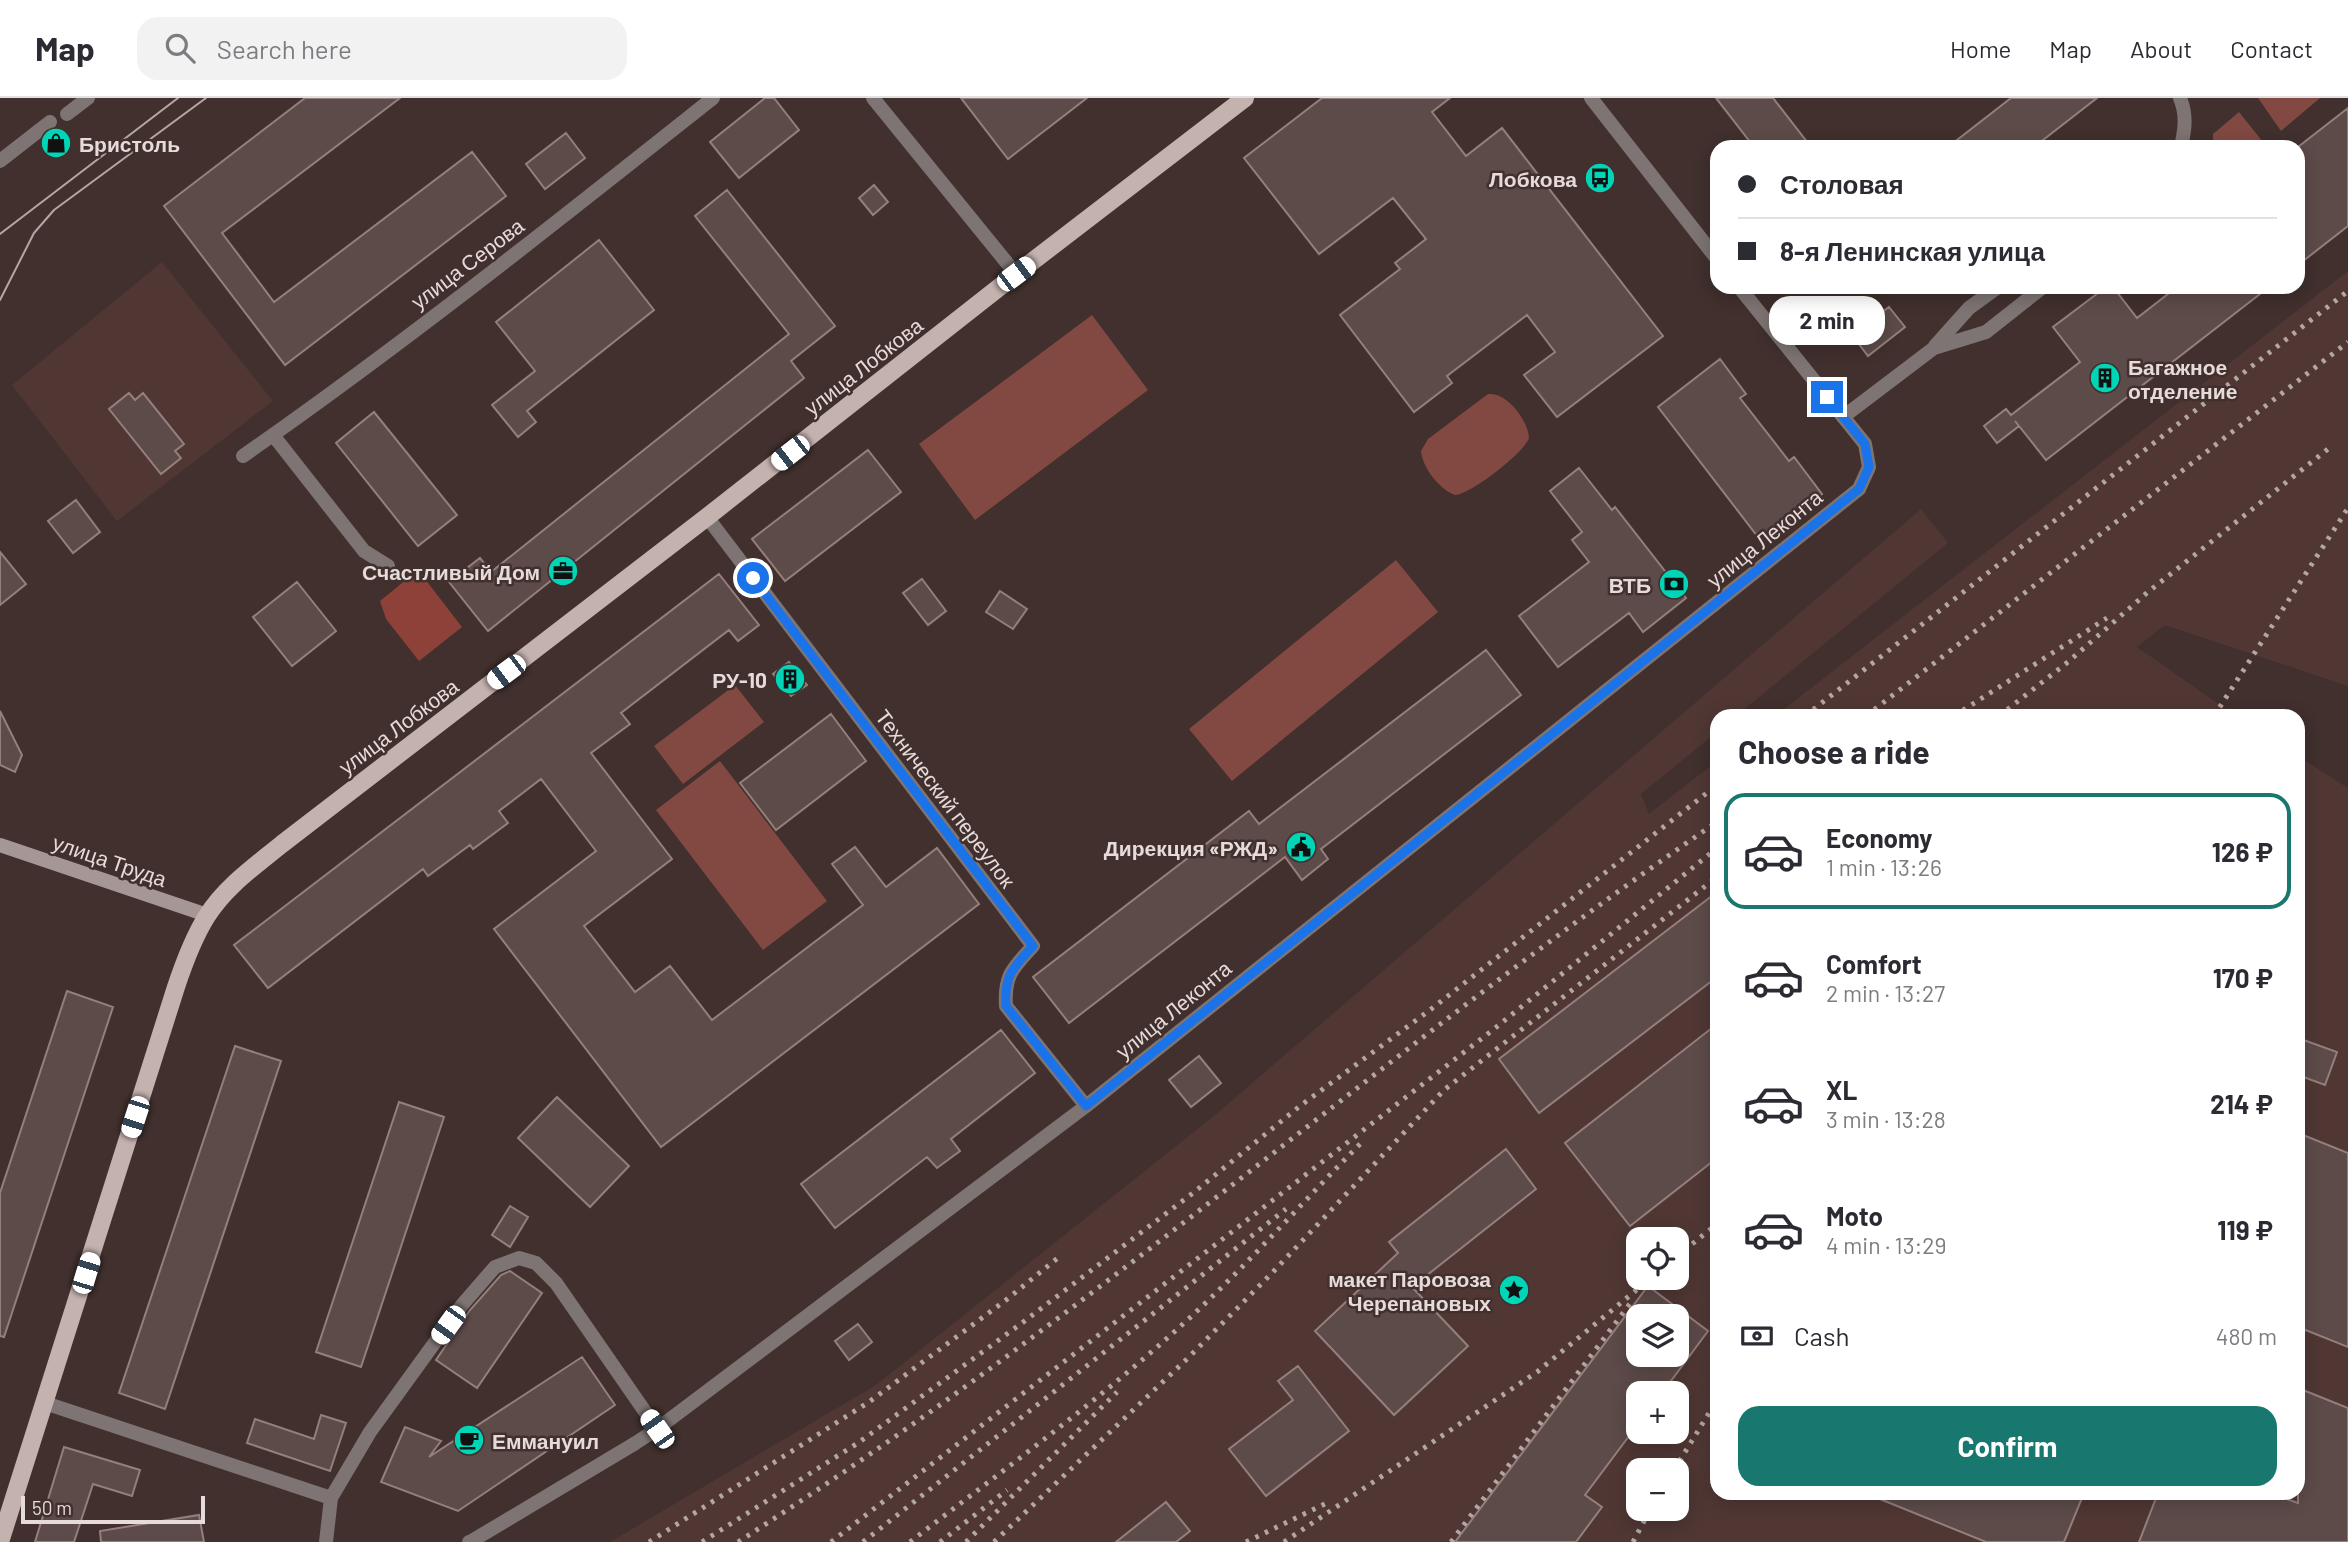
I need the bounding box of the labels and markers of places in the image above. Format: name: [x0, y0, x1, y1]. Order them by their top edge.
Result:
shop icon: Бристоль: [39, 126, 73, 160]
place label: Бристоль: [79, 131, 180, 156]
bus stop icon: Лобкова: [1583, 161, 1617, 195]
place label: Лобкова: [1489, 166, 1577, 191]
place label: Багажное отделение: [2128, 354, 2237, 403]
building icon: Багажное отделение: [2088, 361, 2122, 395]
office icon: Счастливый Дом: [546, 554, 580, 588]
place label: Счастливый Дом: [362, 559, 540, 584]
bank icon: ВТБ: [1657, 567, 1691, 601]
place label: ВТБ: [1609, 572, 1651, 597]
building icon: РУ-10: [773, 662, 807, 696]
place label: РУ-10: [712, 667, 767, 692]
public building icon: Дирекция «РЖД»: [1284, 830, 1318, 864]
place label: Дирекция «РЖД»: [1104, 835, 1278, 860]
place label: макет Паровоза Черепановых: [1328, 1266, 1491, 1315]
place icon: макет Паровоза Черепановых: [1497, 1273, 1531, 1307]
cafe icon: Еммануил: [452, 1423, 486, 1457]
place label: Еммануил: [492, 1428, 599, 1453]

